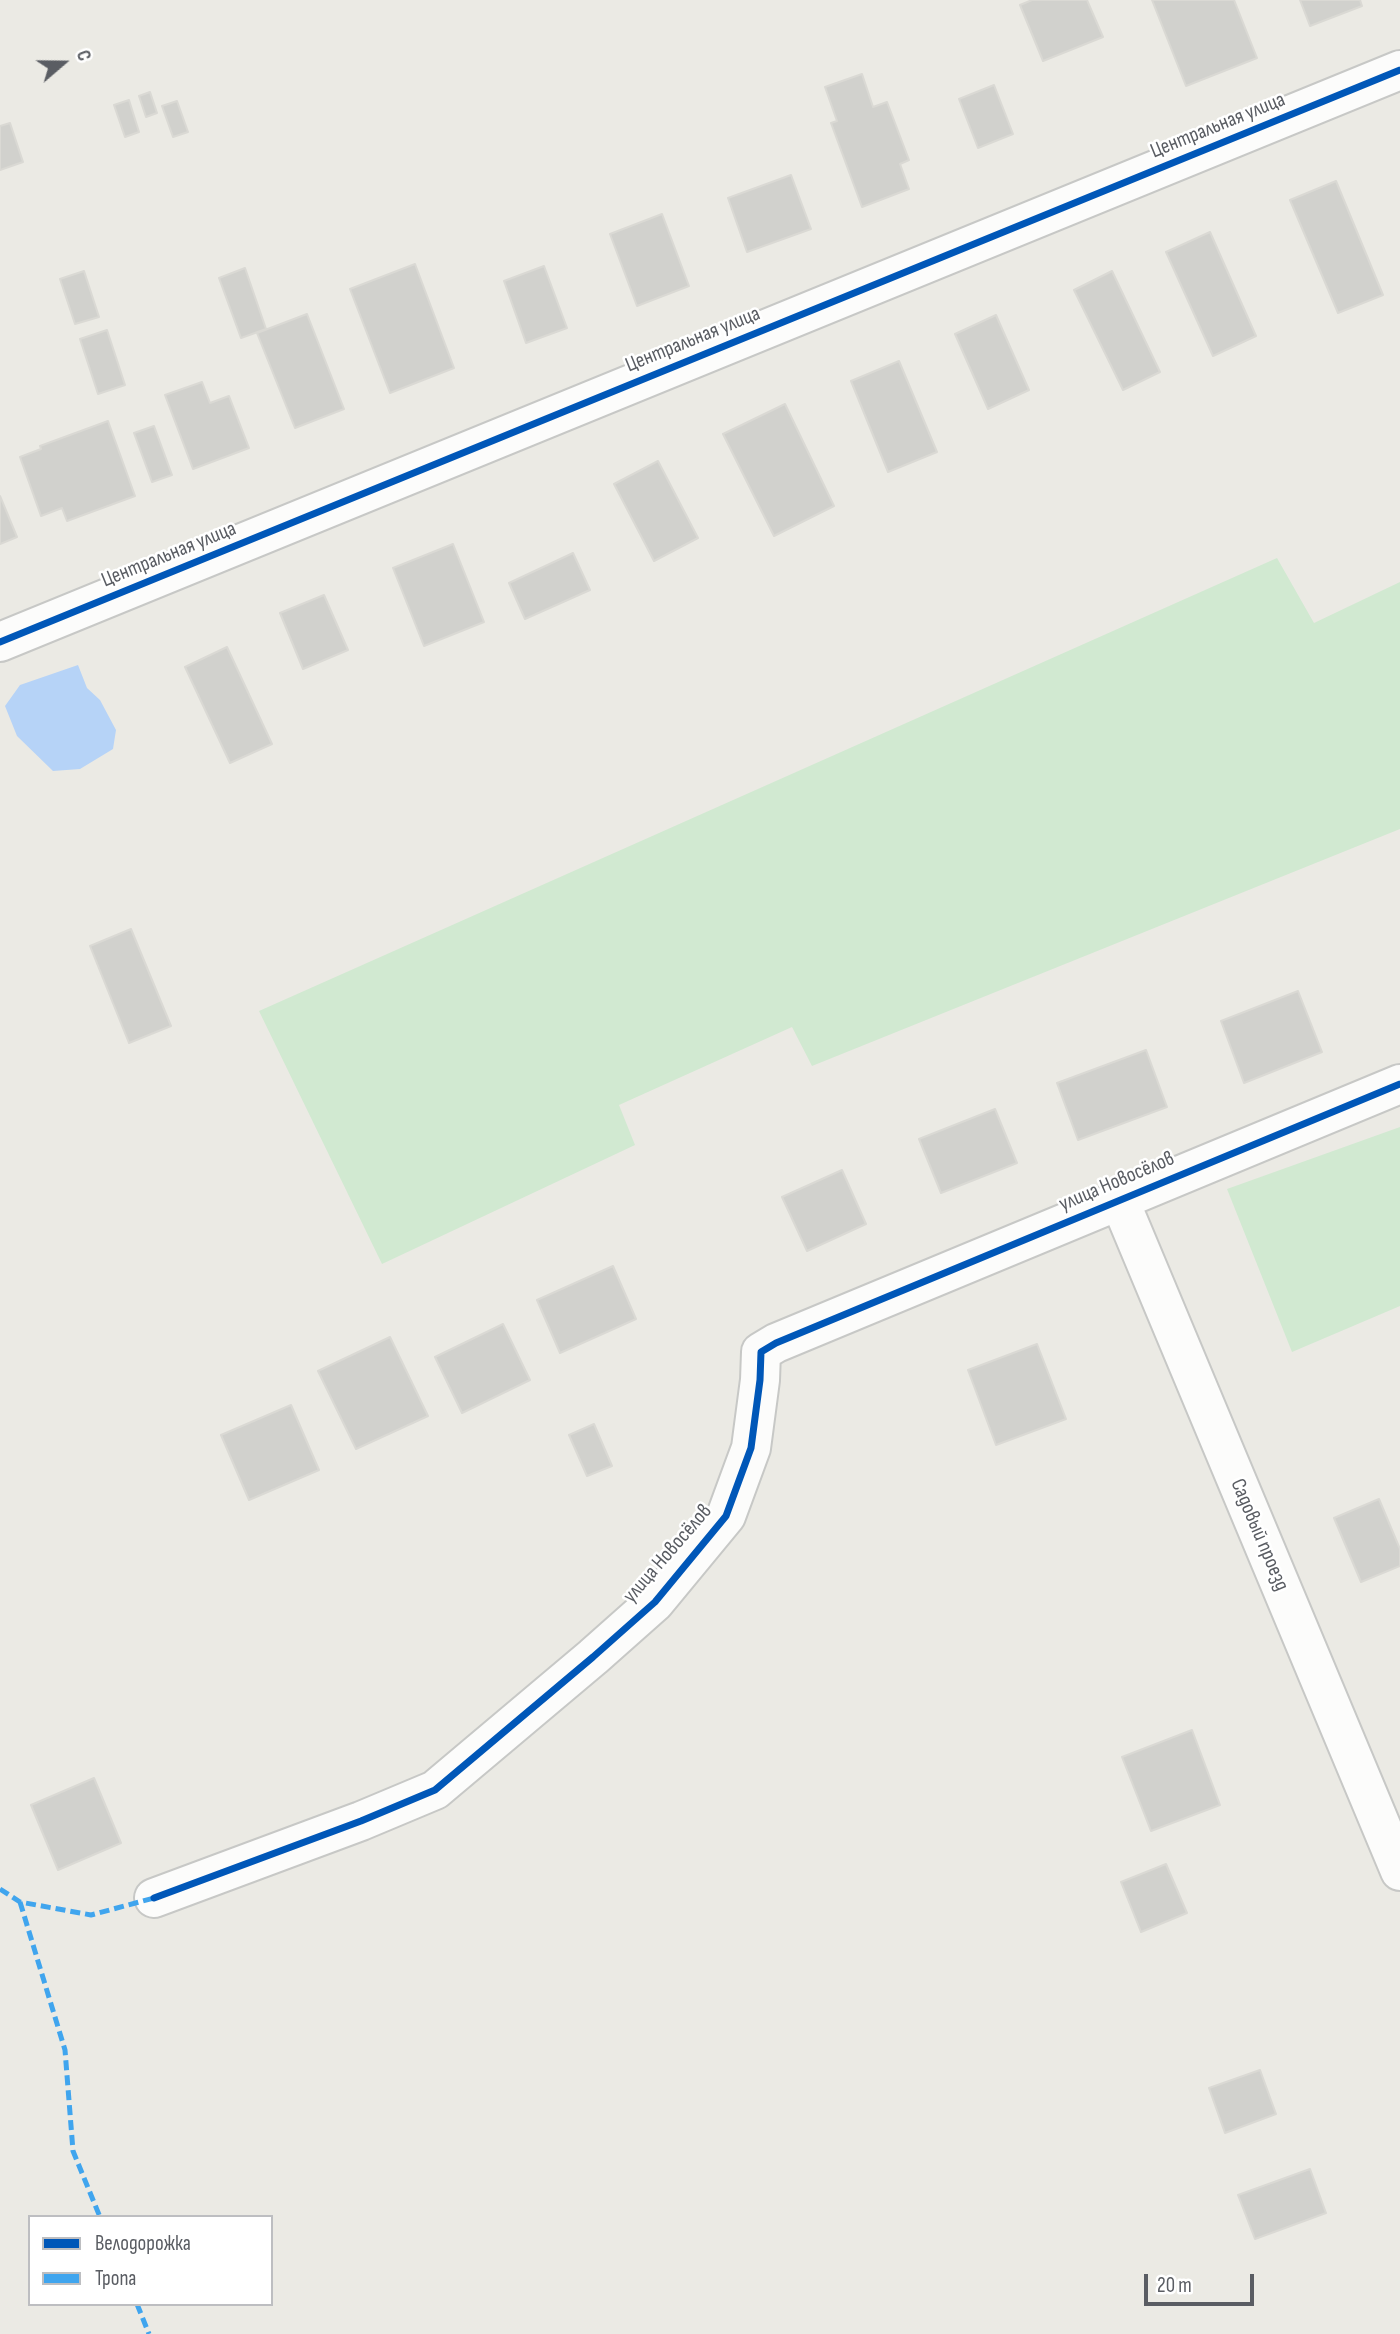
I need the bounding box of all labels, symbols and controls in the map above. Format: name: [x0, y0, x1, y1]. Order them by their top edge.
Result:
north arrow: [28, 28, 98, 98]
text: С: [71, 47, 96, 64]
street label: Центральная улица: [1147, 88, 1289, 164]
street label: Центральная улица: [622, 302, 764, 378]
street label: Центральная улица: [98, 517, 240, 593]
street label: улица Новосёлов: [1056, 1146, 1178, 1218]
street label: Садовый проезд: [1224, 1475, 1294, 1595]
street label: улица Новосёлов: [618, 1499, 718, 1609]
legend: [28, 2215, 273, 2306]
text: Велодорожка: [95, 2231, 191, 2256]
scale bar: [1148, 2260, 1258, 2304]
text: Тропа: [95, 2266, 136, 2291]
text: 20 m: [1157, 2273, 1192, 2298]

